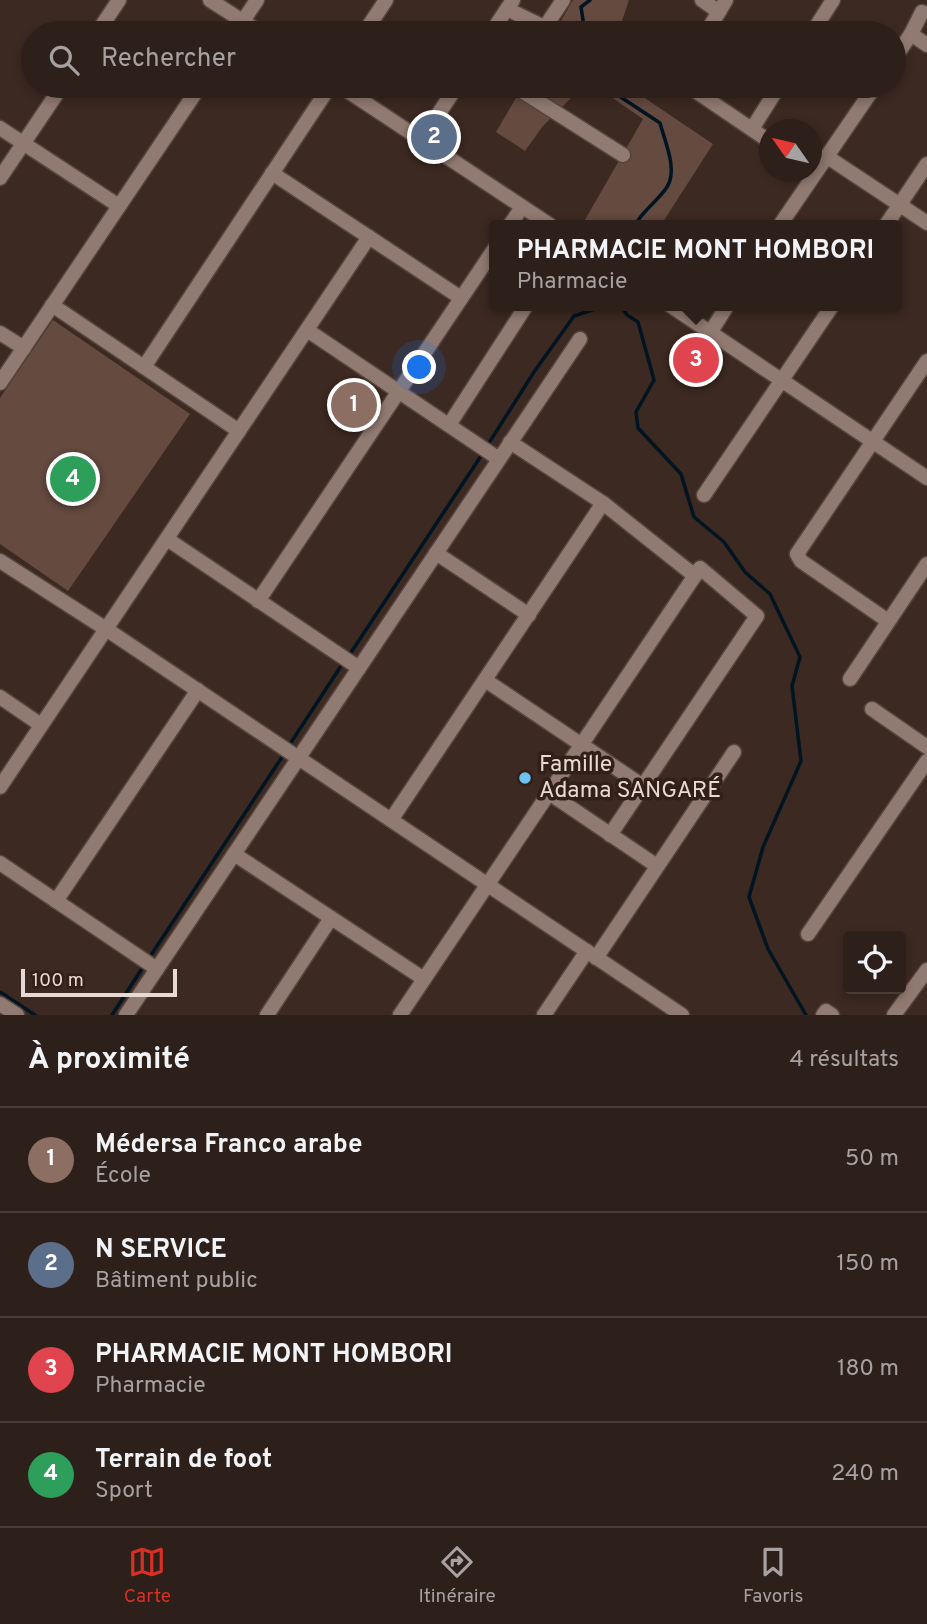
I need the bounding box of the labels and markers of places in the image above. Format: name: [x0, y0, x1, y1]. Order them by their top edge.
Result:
pin: 2: [411, 111, 457, 163]
pin: 3: [673, 334, 719, 386]
pin: 1: [331, 379, 377, 431]
pin: 4: [50, 453, 96, 505]
place label: Famille Adama SANGARÉ: [539, 751, 721, 806]
marker: Famille Adama SANGARÉ: [517, 770, 533, 786]

